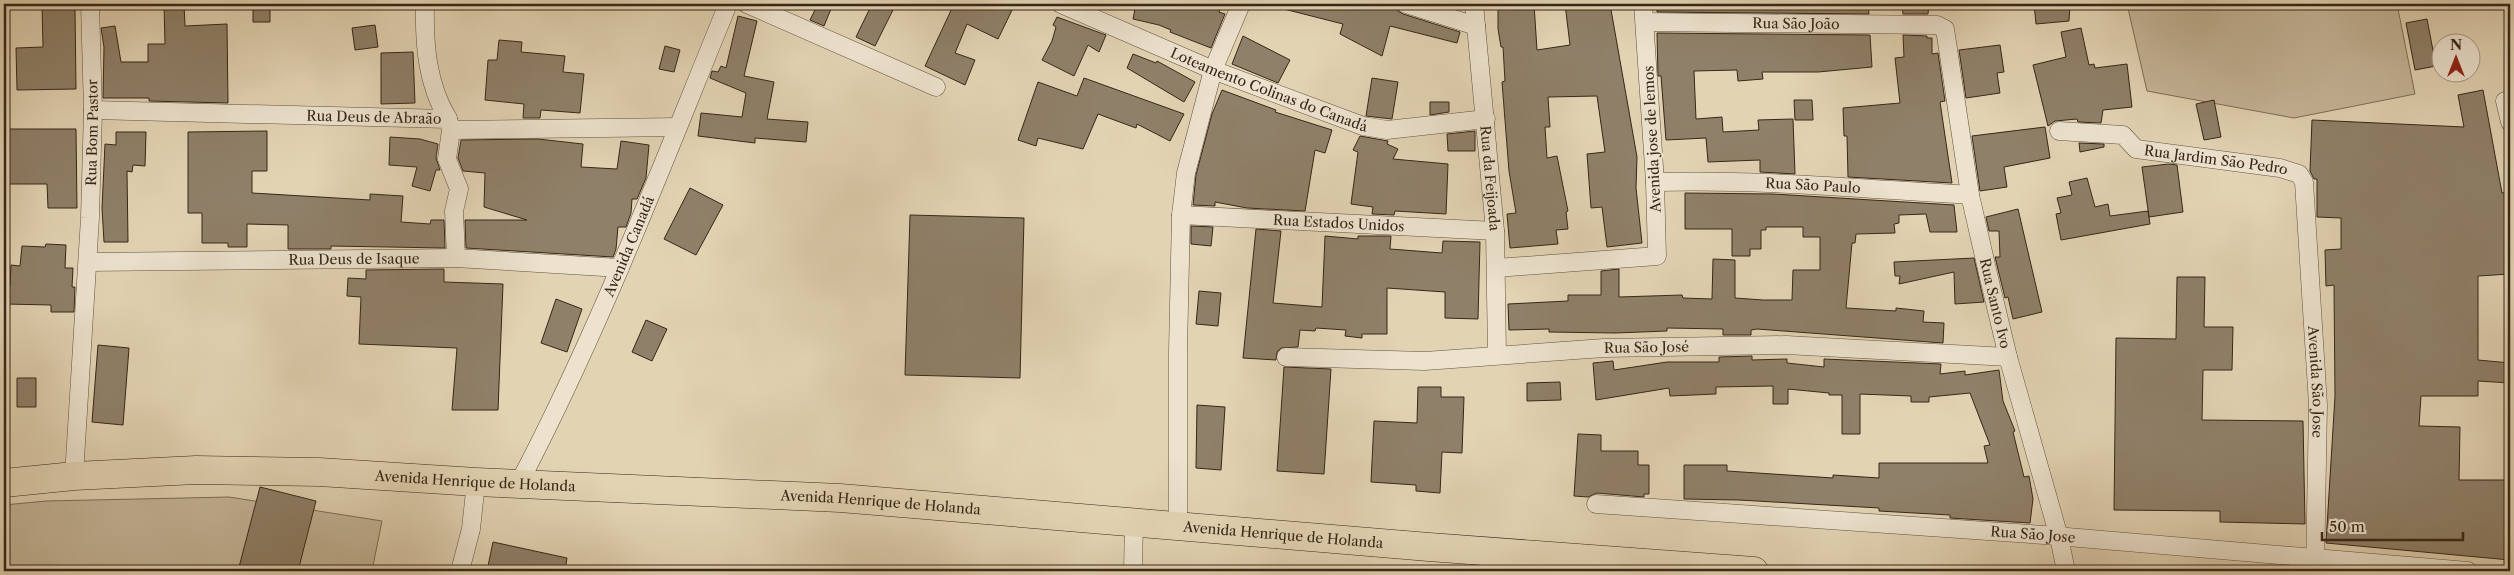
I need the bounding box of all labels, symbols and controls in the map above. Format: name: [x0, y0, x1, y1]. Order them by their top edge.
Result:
street label: Rua São João: [1752, 14, 1840, 33]
north arrow: [2432, 32, 2482, 82]
text: N: [2450, 36, 2462, 54]
street label: Loteamento Colinas do Canadá: [1168, 44, 1369, 136]
street label: Avenida jose de lemos: [1639, 65, 1665, 214]
street label: Rua Bom Pastor: [82, 79, 102, 186]
street label: Rua Deus de Abraão: [306, 106, 442, 128]
street label: Rua da Feijoada: [1476, 125, 1504, 232]
street label: Rua Jardim São Pedro: [2143, 141, 2290, 179]
street label: Rua São Paulo: [1765, 174, 1861, 197]
street label: Avenida Canadá: [599, 193, 658, 300]
street label: Rua Estados Unidos: [1273, 211, 1405, 235]
street label: Rua Deus de Isaque: [288, 249, 420, 269]
street label: Rua Santo Ivo: [1976, 256, 2015, 350]
street label: Avenida São Jose: [2304, 324, 2327, 438]
street label: Rua São José: [1604, 338, 1689, 357]
street label: Avenida Henrique de Holanda: [373, 467, 576, 495]
street label: Avenida Henrique de Holanda: [779, 486, 982, 519]
scale bar: [2322, 510, 2463, 542]
text: 50 m: [2329, 517, 2365, 536]
street label: Avenida Henrique de Holanda: [1181, 518, 1385, 552]
street label: Rua São Jose: [1990, 522, 2076, 547]

